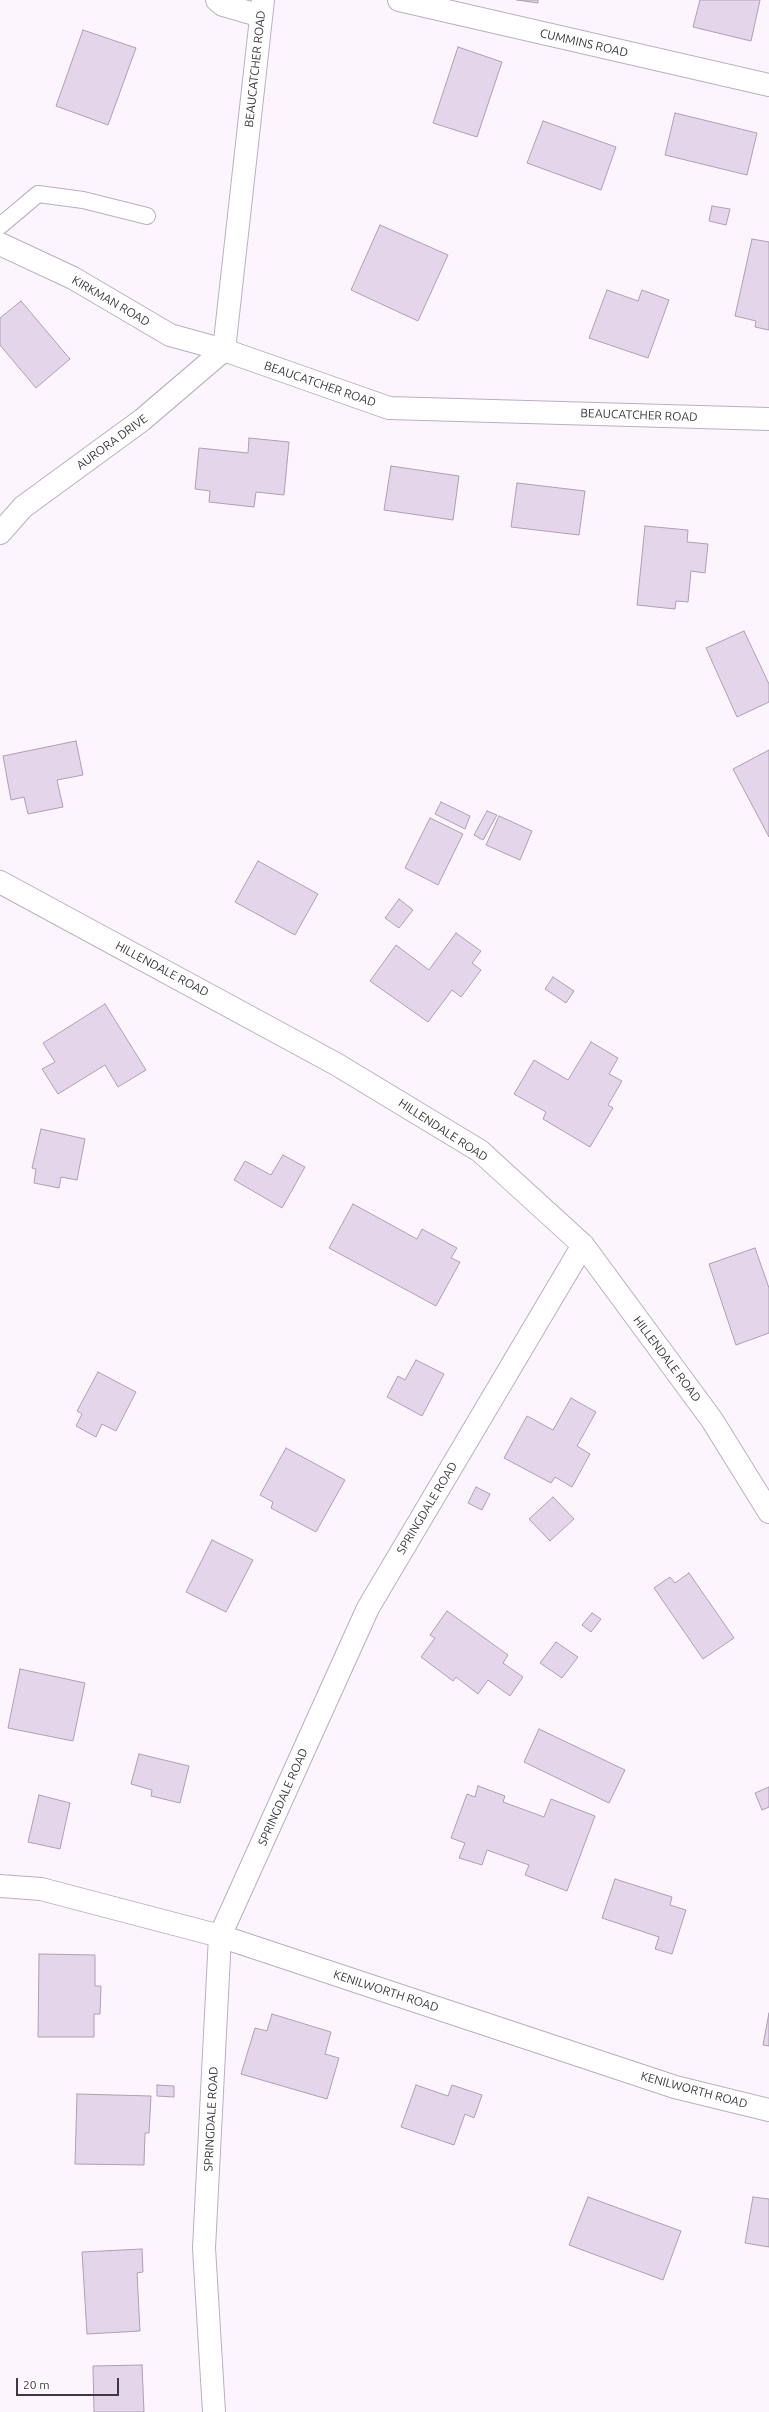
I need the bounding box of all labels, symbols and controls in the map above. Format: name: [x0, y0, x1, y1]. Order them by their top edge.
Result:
street label: BEAUCATCHER ROAD: [242, 10, 268, 128]
street label: CUMMINS ROAD: [539, 26, 629, 60]
street label: KIRKMAN ROAD: [69, 273, 153, 329]
street label: BEAUCATCHER ROAD: [262, 358, 378, 410]
street label: BEAUCATCHER ROAD: [580, 406, 698, 424]
street label: AURORA DRIVE: [74, 411, 150, 473]
street label: HILLENDALE ROAD: [113, 938, 211, 1000]
street label: HILLENDALE ROAD: [396, 1096, 490, 1164]
street label: HILLENDALE ROAD: [630, 1313, 704, 1405]
street label: SPRINGDALE ROAD: [394, 1459, 460, 1557]
street label: SPRINGDALE ROAD: [255, 1746, 311, 1848]
street label: KENILWORTH ROAD: [331, 1967, 441, 2015]
street label: SPRINGDALE ROAD: [201, 2066, 221, 2172]
street label: KENILWORTH ROAD: [639, 2069, 749, 2111]
scale bar: [18, 2370, 121, 2396]
text: 20 m: [23, 2378, 50, 2391]

